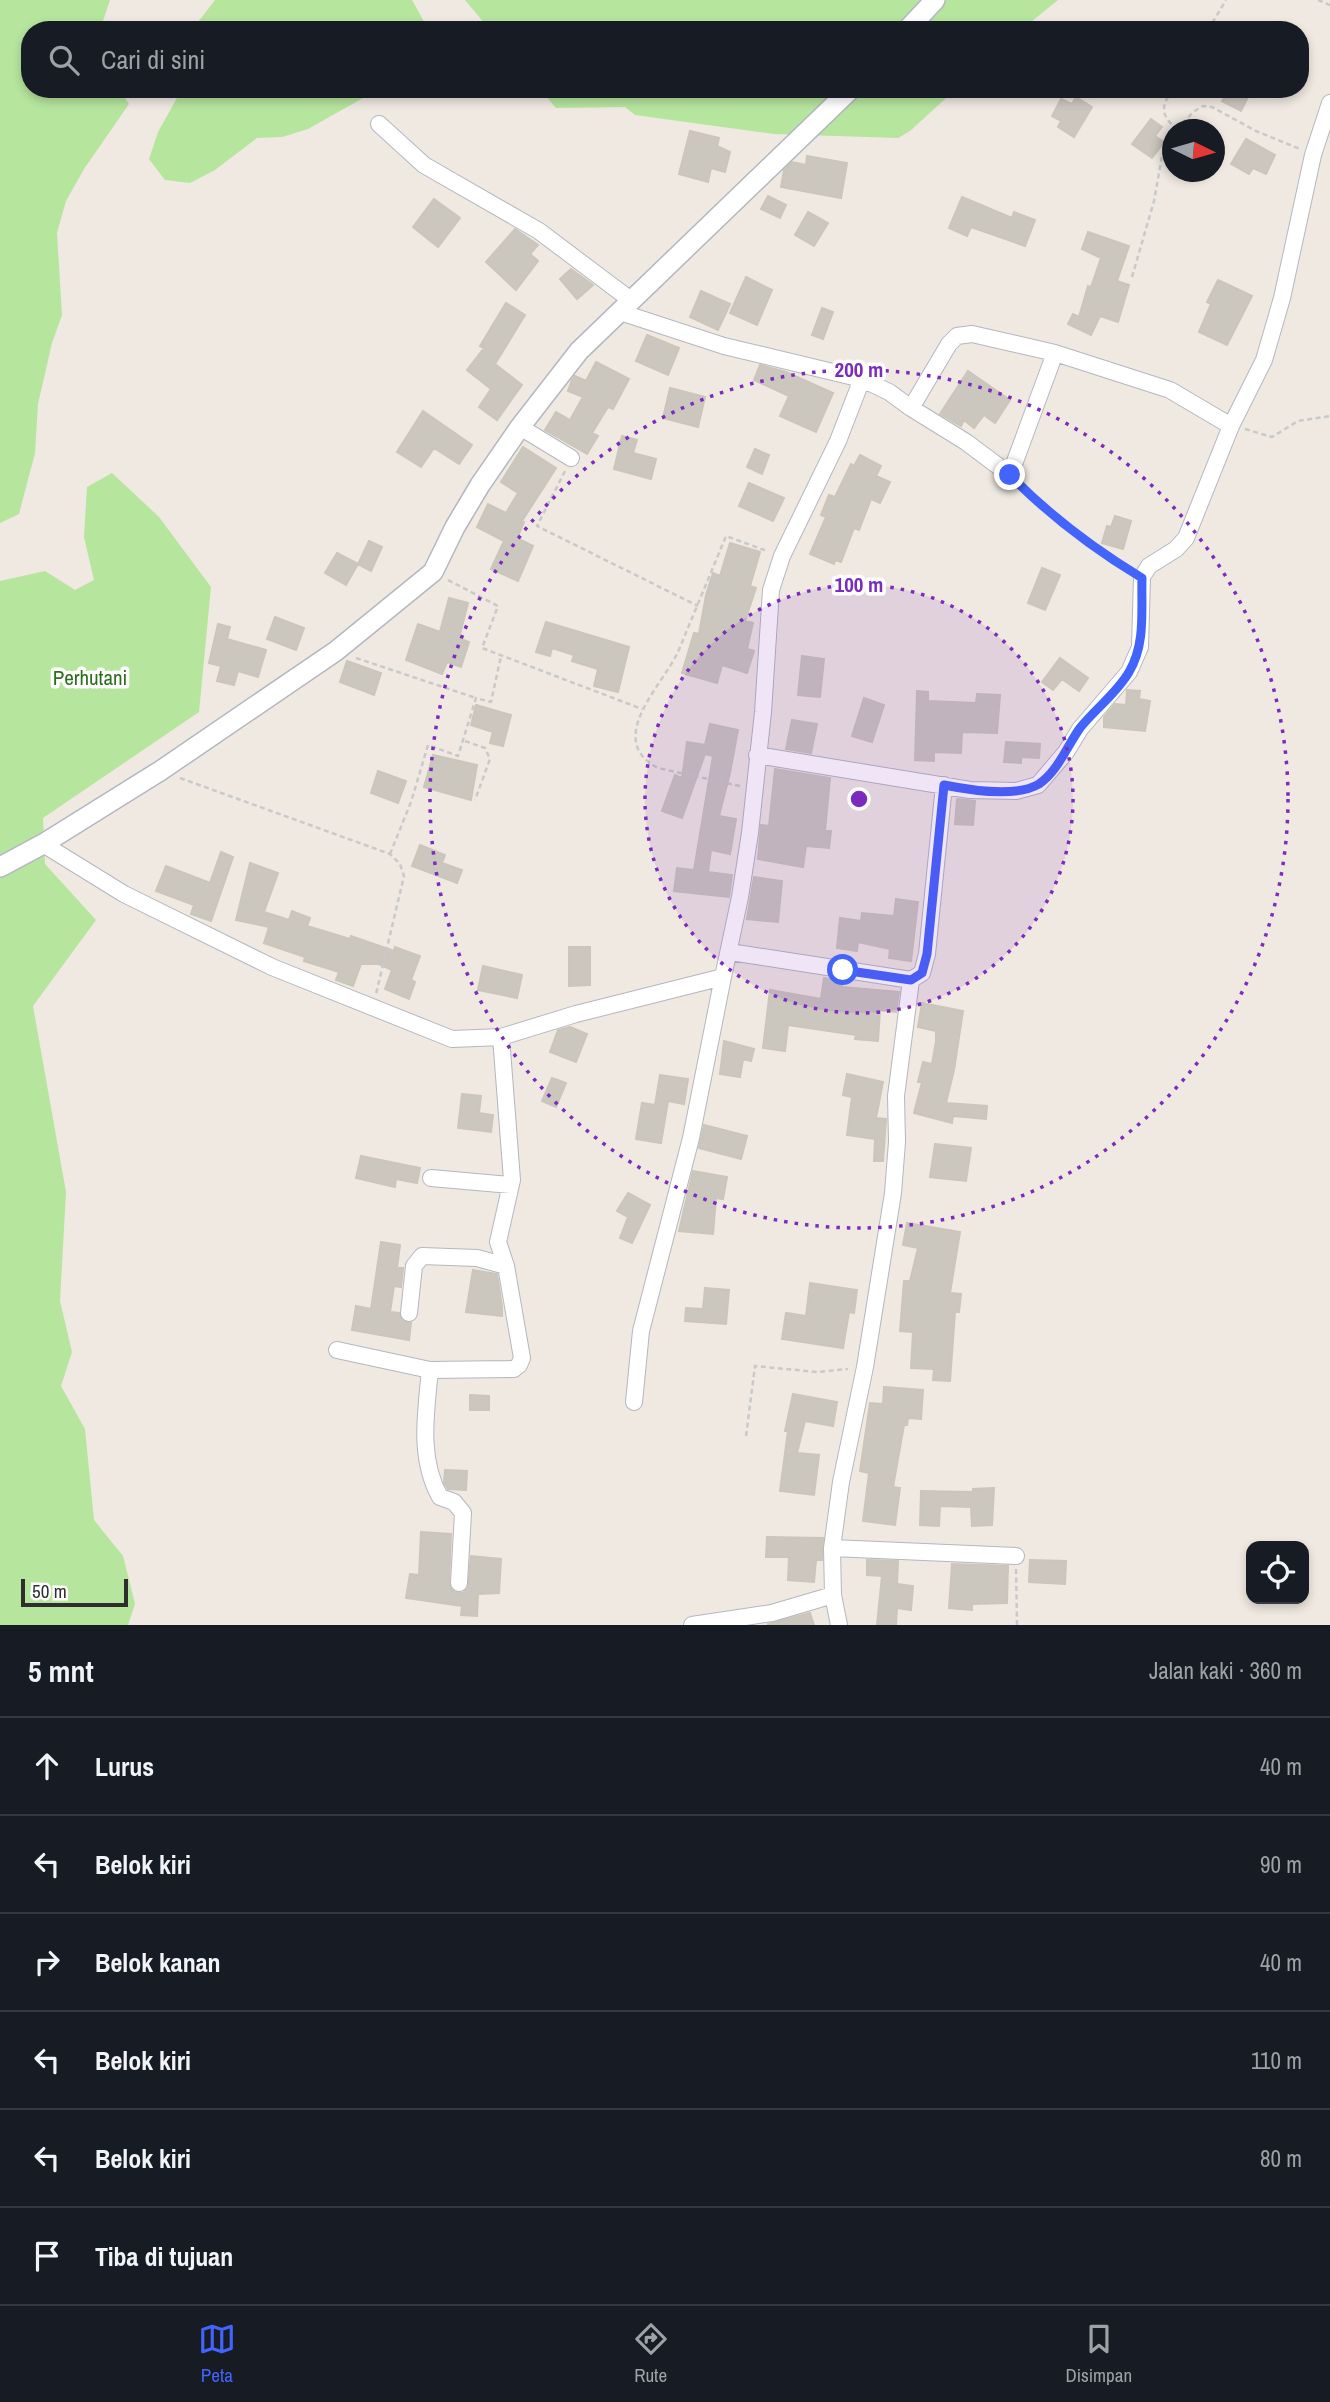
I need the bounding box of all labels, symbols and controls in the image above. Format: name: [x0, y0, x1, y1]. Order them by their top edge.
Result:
search box: [21, 21, 1309, 98]
icon: search: [45, 41, 83, 79]
text: Cari di sini: [101, 42, 205, 77]
north arrow: [1162, 119, 1225, 182]
text: 200 m: [835, 355, 883, 384]
route end: [994, 459, 1025, 490]
text: 100 m: [835, 570, 883, 599]
park label: Perhutani: [53, 663, 127, 692]
centre of rings: [847, 787, 871, 811]
route start: [827, 954, 858, 985]
map controls: [1246, 1541, 1309, 1604]
button: locate: [1246, 1541, 1309, 1604]
scale bar: [21, 1576, 128, 1608]
text: 50 m: [32, 1578, 67, 1604]
text: 5 mnt: [28, 1651, 94, 1691]
text: Jalan kaki · 360 m: [1149, 1655, 1302, 1686]
icon: ahead: [28, 1747, 66, 1785]
text: Lurus: [95, 1749, 154, 1784]
text: 40 m: [1260, 1751, 1302, 1782]
icon: left: [28, 1845, 66, 1883]
text: Belok kiri: [95, 1847, 191, 1882]
text: 90 m: [1260, 1849, 1302, 1880]
icon: right: [28, 1943, 66, 1981]
text: Belok kanan: [95, 1945, 221, 1980]
text: 40 m: [1260, 1947, 1302, 1978]
icon: left: [28, 2041, 66, 2079]
text: Belok kiri: [95, 2043, 191, 2078]
text: 110 m: [1251, 2045, 1302, 2076]
icon: left: [28, 2139, 66, 2177]
text: Belok kiri: [95, 2141, 191, 2176]
text: 80 m: [1260, 2143, 1302, 2174]
icon: arrive: [28, 2237, 66, 2275]
text: Tiba di tujuan: [95, 2239, 233, 2274]
tab: Peta: [198, 2320, 236, 2388]
tab: Rute: [632, 2320, 670, 2388]
tab: Disimpan: [1065, 2320, 1132, 2388]

